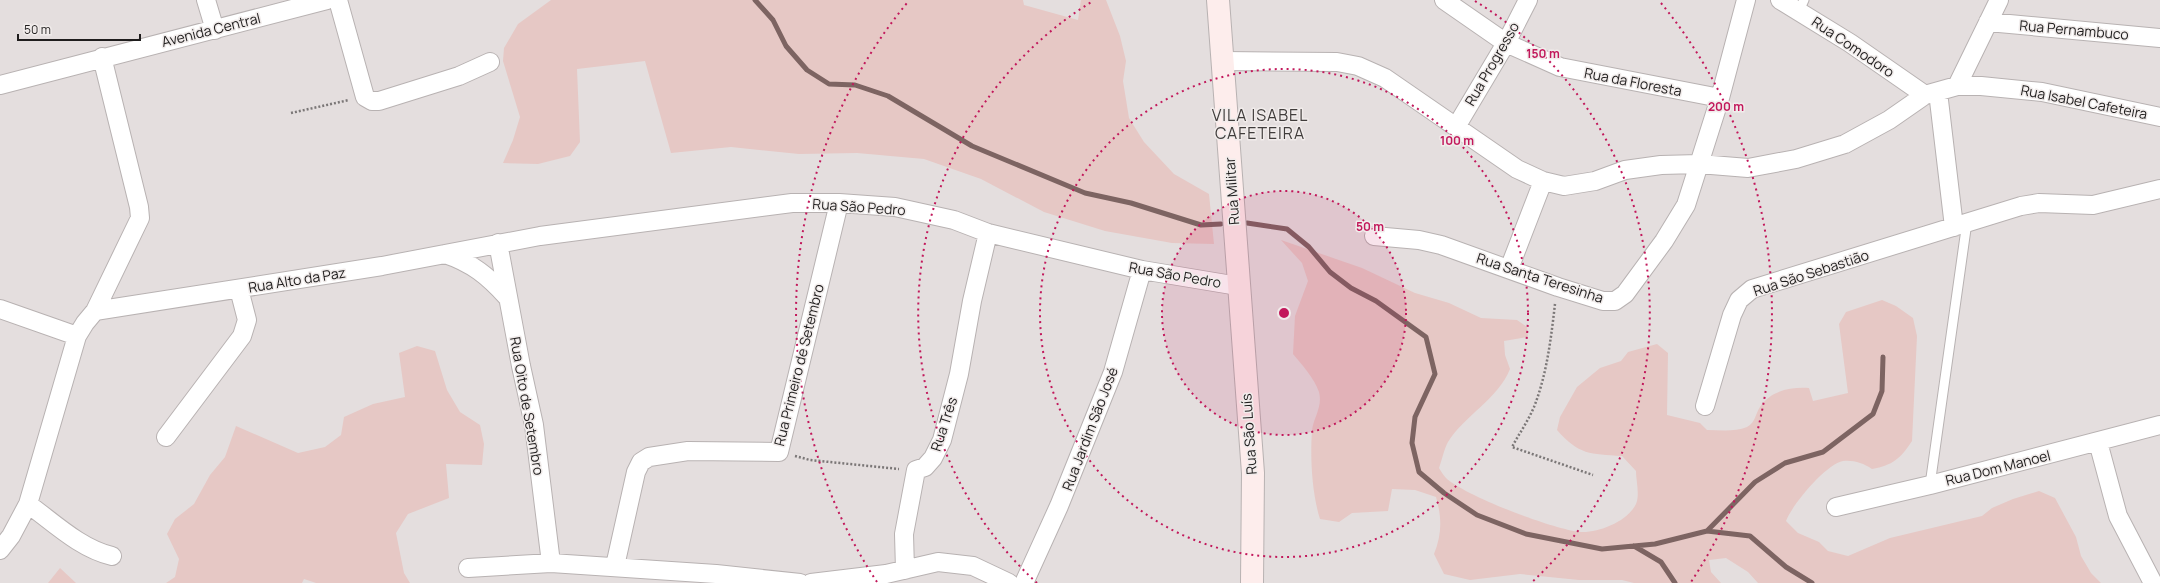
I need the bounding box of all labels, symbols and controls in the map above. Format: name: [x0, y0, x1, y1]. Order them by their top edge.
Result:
street label: Avenida Central: [159, 8, 262, 51]
street label: Rua Comodoro: [1808, 12, 1898, 81]
street label: Rua Pernambuco: [2019, 15, 2130, 44]
scale bar: [18, 16, 140, 42]
street label: Rua Progresso: [1460, 18, 1523, 109]
text: 50 m: [24, 21, 51, 38]
text: 150 m: [1526, 45, 1560, 62]
street label: Rua da Floresta: [1583, 63, 1684, 100]
street label: Rua Isabel Cafeteira: [2019, 80, 2149, 123]
text: 200 m: [1708, 98, 1744, 115]
district label: VILA ISABEL CAFETEIRA: [1212, 104, 1308, 144]
text: 100 m: [1440, 132, 1474, 149]
street label: Rua Militar: [1220, 157, 1243, 225]
street label: Rua São Pedro: [812, 194, 906, 219]
text: 50 m: [1356, 218, 1384, 235]
street label: Rua São Sebastião: [1751, 245, 1871, 300]
street label: Rua Santa Teresinha: [1474, 248, 1606, 307]
street label: Rua São Pedro: [1127, 257, 1223, 292]
street label: Rua Alto da Paz: [247, 262, 347, 297]
street label: Rua Primeiro de Setembro: [769, 282, 828, 448]
centre of rings: [1277, 306, 1291, 320]
street label: Rua Oito de Setembro: [506, 335, 549, 477]
street label: Rua Jardim São José: [1057, 364, 1122, 493]
street label: Rua São Luís: [1236, 393, 1261, 475]
street label: Rua Três: [926, 394, 961, 453]
street label: Rua Dom Manoel: [1943, 445, 2052, 490]

